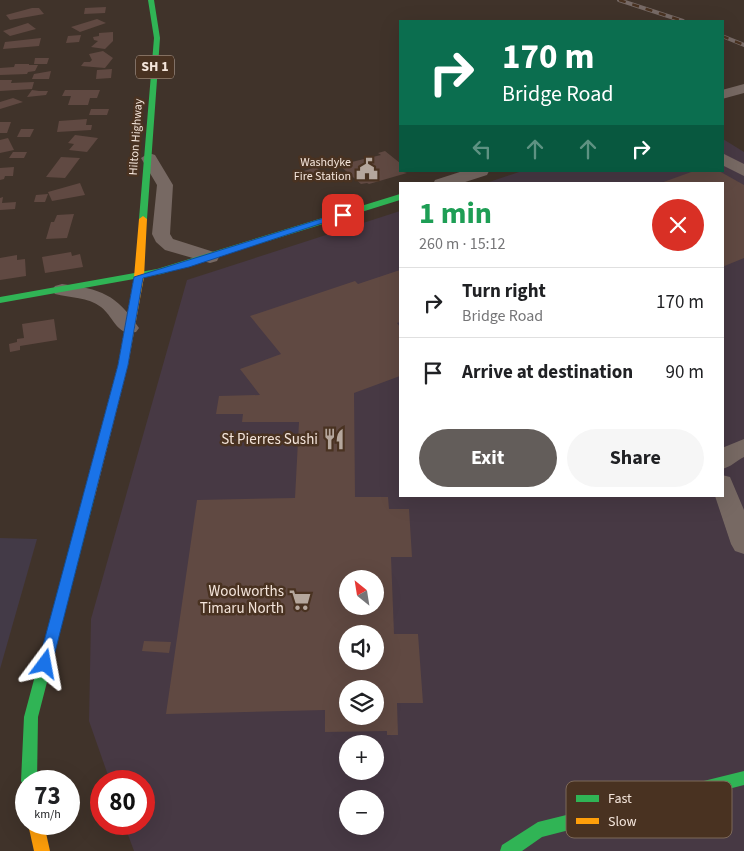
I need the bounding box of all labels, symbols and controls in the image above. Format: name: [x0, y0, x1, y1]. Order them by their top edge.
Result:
text: 170 m: [502, 32, 594, 82]
icon: right: [419, 40, 484, 105]
road number: SH 1: [136, 56, 174, 78]
text: Bridge Road: [502, 78, 614, 110]
street label: Hilton Highway: [125, 98, 147, 176]
icon: left: [468, 135, 496, 163]
icon: ahead: [521, 135, 549, 163]
icon: ahead: [574, 135, 602, 163]
icon: right: [627, 135, 655, 163]
place label: Washdyke Fire Station: [294, 154, 351, 185]
public building icon: Washdyke Fire Station: [354, 156, 380, 182]
text: 1 min: [419, 192, 492, 235]
pin: [322, 194, 364, 236]
button: close: [652, 199, 704, 251]
icon: arrive: [329, 201, 357, 229]
text: 260 m · 15:12: [419, 233, 506, 255]
text: Turn right: [462, 278, 546, 305]
icon: right: [419, 289, 447, 317]
text: 170 m: [656, 289, 704, 316]
text: Bridge Road: [462, 305, 543, 327]
icon: arrive: [419, 359, 447, 387]
text: Arrive at destination: [462, 359, 633, 386]
text: 90 m: [666, 359, 704, 386]
restaurant icon: St Pierres Sushi: [321, 426, 347, 452]
place label: St Pierres Sushi: [221, 429, 318, 450]
button: Exit: [419, 429, 557, 487]
button: Share: [567, 429, 704, 487]
north arrow: [339, 570, 384, 615]
map controls: [339, 570, 384, 835]
place label: Woolworths Timaru North: [200, 581, 284, 619]
supermarket icon: Woolworths Timaru North: [287, 587, 313, 613]
button: sound: [339, 625, 384, 670]
position arrow: [18, 637, 70, 689]
button: layers: [339, 680, 384, 725]
button: +: [339, 735, 384, 780]
speed limit sign: 80: [90, 770, 155, 835]
text: 73: [34, 778, 61, 814]
legend: [566, 781, 732, 838]
text: Fast: [608, 789, 632, 809]
button: −: [339, 790, 384, 835]
text: km/h: [34, 806, 61, 823]
text: Slow: [608, 812, 637, 832]

